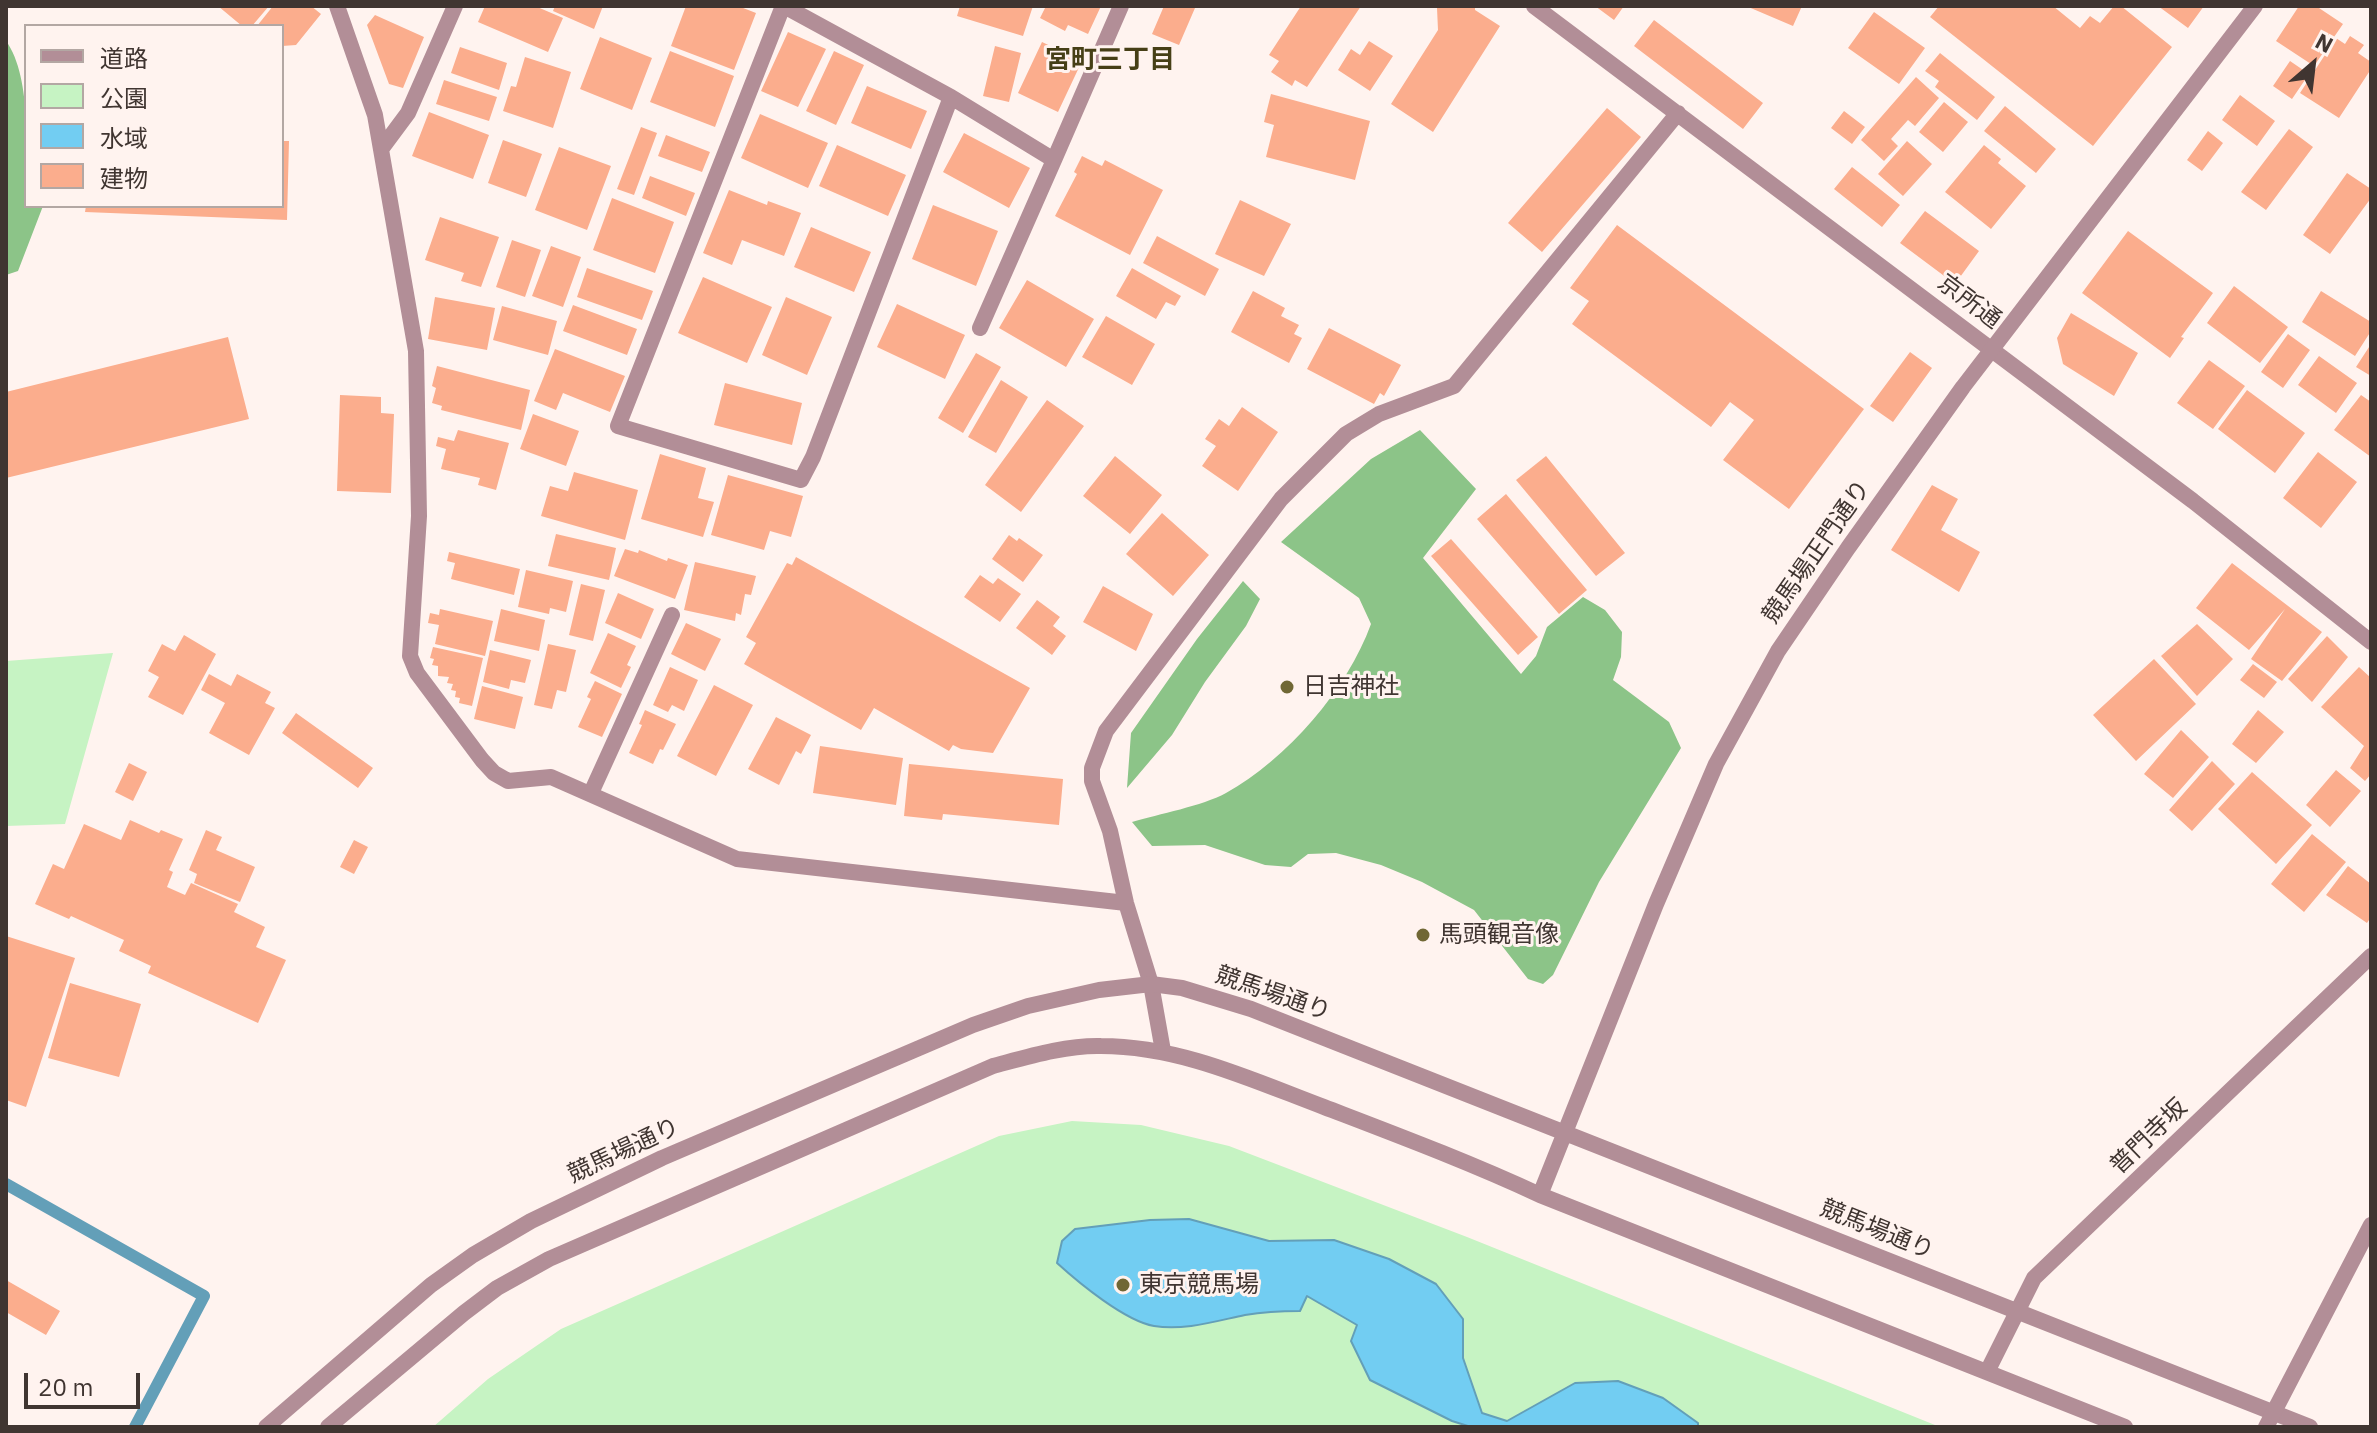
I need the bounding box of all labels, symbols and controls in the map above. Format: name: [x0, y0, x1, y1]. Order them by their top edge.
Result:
legend: [24, 24, 284, 208]
north arrow: [2273, 24, 2353, 104]
text: N: [2311, 26, 2338, 59]
text: 道路: [100, 42, 148, 74]
district label: 宮町三丁目: [1045, 44, 1175, 76]
text: 公園: [100, 82, 148, 114]
text: 水域: [100, 122, 148, 154]
text: 建物: [100, 162, 148, 194]
street label: 京所通: [1932, 269, 2006, 335]
street label: 競馬場正門通り: [1757, 475, 1877, 629]
place label: 日吉神社: [1303, 673, 1399, 701]
marker: 日吉神社: [1278, 678, 1296, 696]
place label: 馬頭観音像: [1439, 921, 1559, 949]
marker: 馬頭観音像: [1414, 926, 1432, 944]
street label: 競馬場通り: [1212, 961, 1334, 1027]
street label: 普門寺坂: [2104, 1093, 2194, 1181]
street label: 競馬場通り: [564, 1113, 684, 1189]
street label: 競馬場通り: [1816, 1194, 1938, 1266]
place label: 東京競馬場: [1139, 1271, 1259, 1299]
marker: 東京競馬場: [1114, 1276, 1132, 1294]
scale bar: [28, 1357, 144, 1407]
text: 20 m: [38, 1371, 93, 1403]

